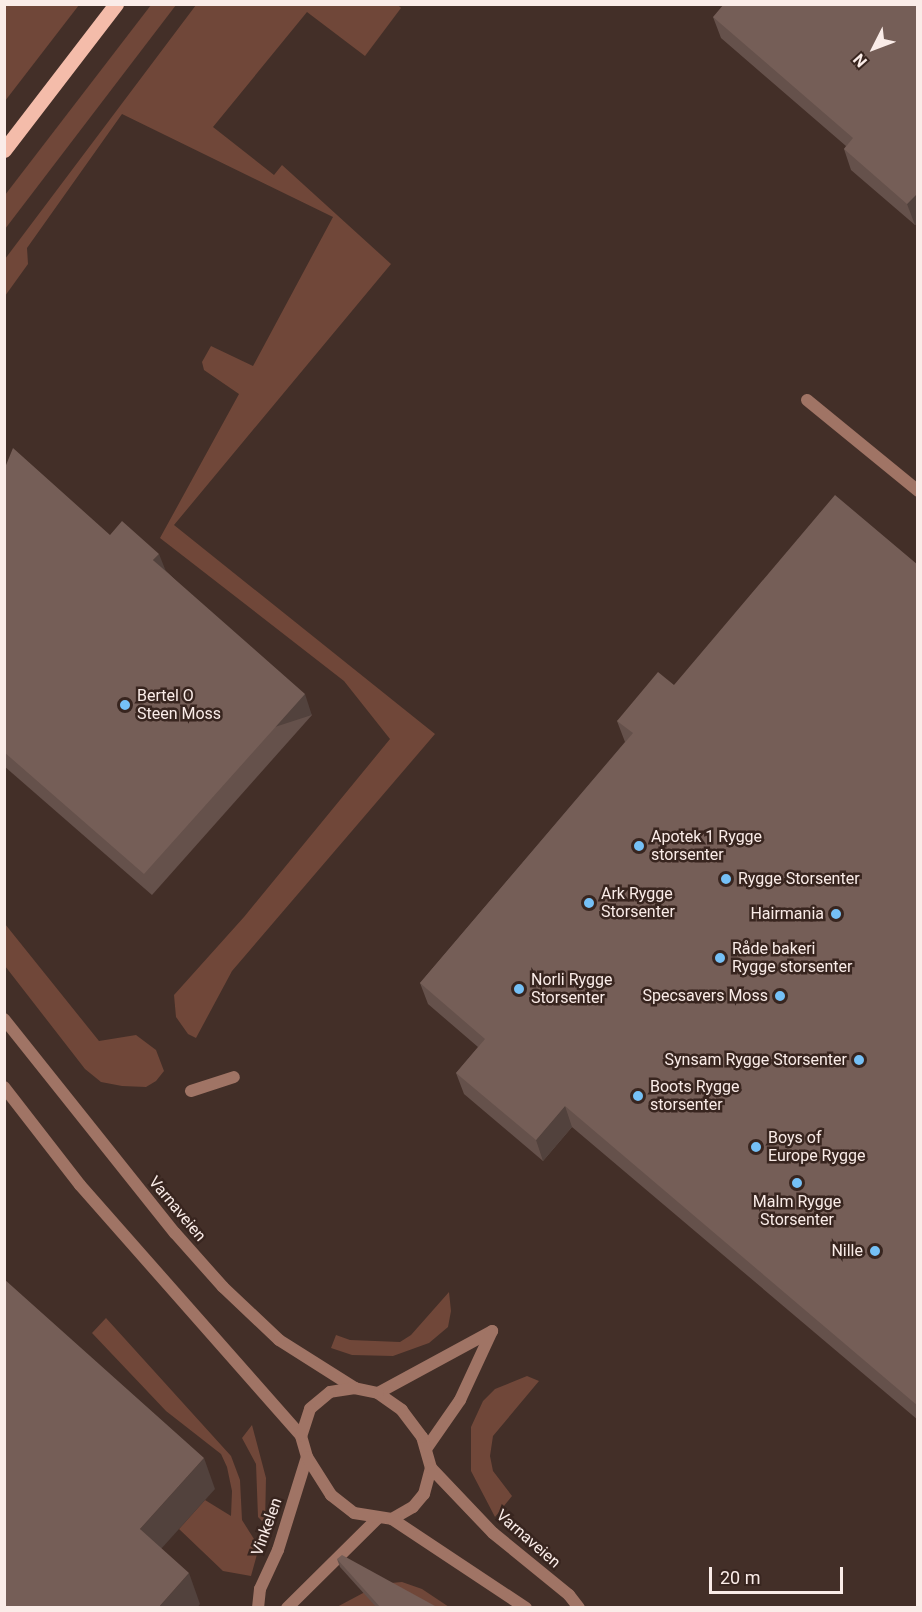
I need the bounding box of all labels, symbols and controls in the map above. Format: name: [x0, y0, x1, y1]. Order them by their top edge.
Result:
north arrow: [844, 18, 904, 78]
text: N: [849, 50, 871, 71]
place label: Bertel O Steen Moss: [137, 686, 221, 724]
marker: Bertel O Steen Moss: [118, 698, 132, 712]
place label: Apotek 1 Rygge storsenter: [651, 827, 762, 865]
marker: Apotek 1 Rygge storsenter: [632, 839, 646, 853]
place label: Rygge Storsenter: [738, 869, 860, 889]
marker: Rygge Storsenter: [719, 872, 733, 886]
place label: Ark Rygge Storsenter: [601, 884, 675, 922]
marker: Ark Rygge Storsenter: [582, 896, 596, 910]
place label: Hairmania: [750, 904, 824, 924]
marker: Hairmania: [829, 907, 843, 921]
place label: Råde bakeri Rygge storsenter: [732, 939, 852, 977]
marker: Råde bakeri Rygge storsenter: [713, 951, 727, 965]
place label: Norli Rygge Storsenter: [531, 970, 612, 1008]
marker: Norli Rygge Storsenter: [512, 982, 526, 996]
place label: Specsavers Moss: [642, 986, 768, 1006]
marker: Specsavers Moss: [773, 989, 787, 1003]
place label: Synsam Rygge Storsenter: [665, 1050, 847, 1070]
marker: Synsam Rygge Storsenter: [852, 1053, 866, 1067]
place label: Boots Rygge storsenter: [650, 1077, 739, 1115]
marker: Boots Rygge storsenter: [631, 1089, 645, 1103]
place label: Boys of Europe Rygge: [768, 1128, 865, 1166]
marker: Boys of Europe Rygge: [749, 1140, 763, 1154]
street label: Varnaveien: [144, 1173, 210, 1245]
marker: Malm Rygge Storsenter: [790, 1176, 804, 1190]
place label: Malm Rygge Storsenter: [753, 1192, 841, 1230]
place label: Nille: [831, 1241, 863, 1261]
marker: Nille: [868, 1244, 882, 1258]
street label: Vinkelen: [248, 1495, 286, 1559]
street label: Varnaveien: [492, 1506, 564, 1572]
scale bar: [712, 1555, 846, 1593]
text: 20 m: [720, 1567, 760, 1588]

